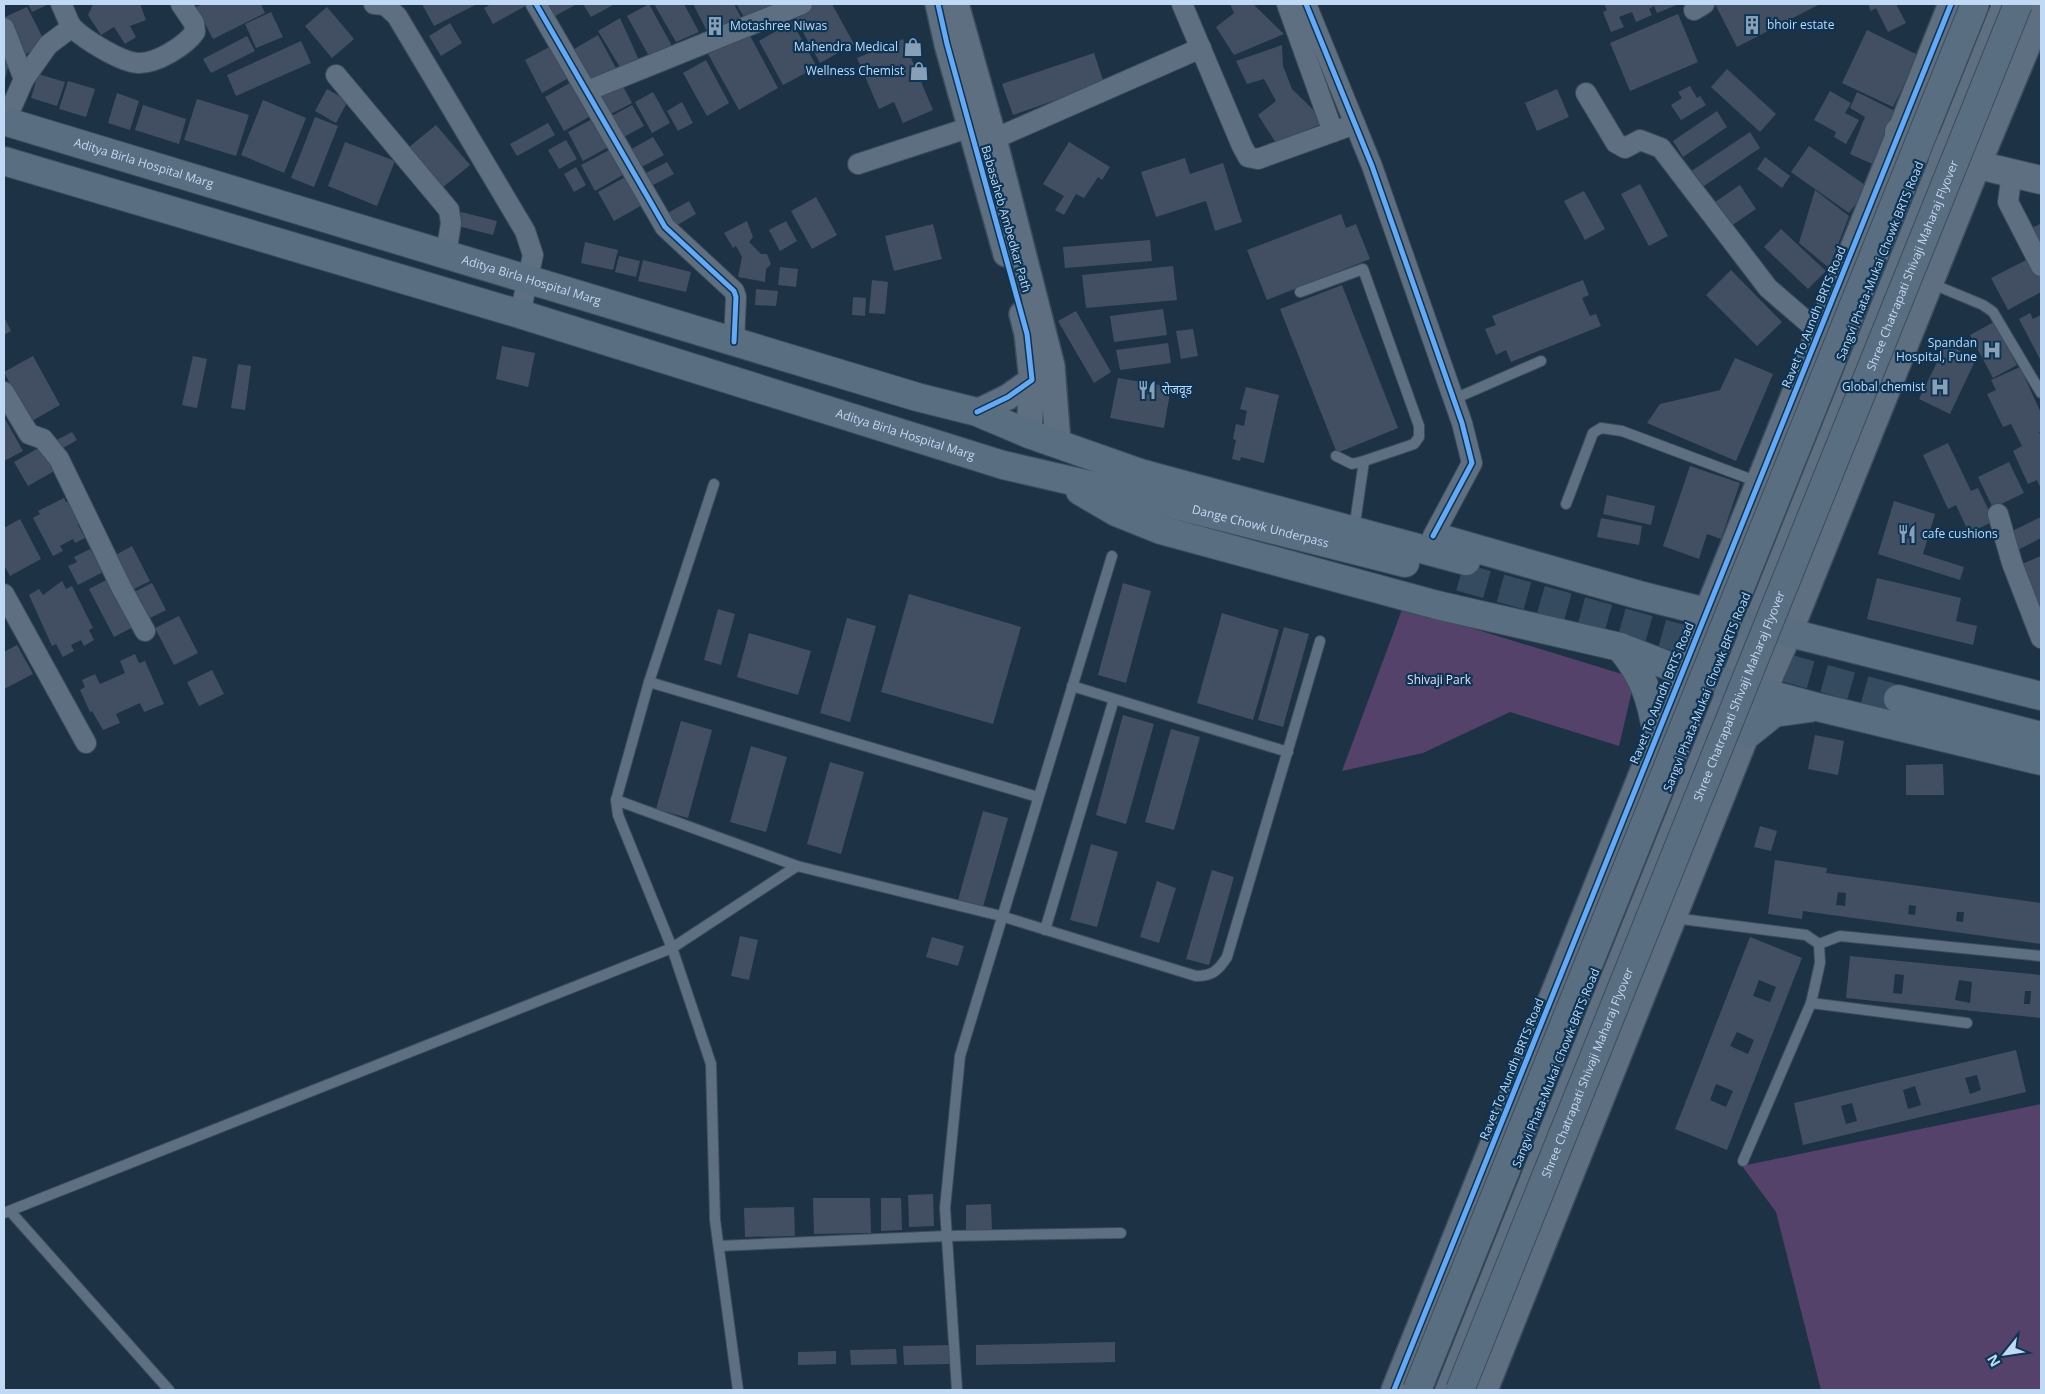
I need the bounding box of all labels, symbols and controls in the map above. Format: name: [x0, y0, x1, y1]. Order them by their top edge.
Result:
building icon: bhoir estate: [1741, 14, 1763, 36]
building icon: Motashree Niwas: [704, 15, 726, 37]
place label: bhoir estate: [1767, 16, 1835, 33]
place label: Motashree Niwas: [730, 17, 828, 34]
shop icon: Mahendra Medical: [902, 36, 924, 58]
place label: Mahendra Medical: [794, 38, 898, 55]
shop icon: Wellness Chemist: [908, 60, 930, 82]
place label: Wellness Chemist: [806, 62, 904, 79]
street label: Aditya Birla Hospital Marg: [72, 134, 216, 192]
street label: Babasaheb Ambedkar Path: [977, 143, 1036, 294]
street label: Shree Chatrapati Shivaji Maharaj Flyover: [1862, 158, 1962, 373]
street label: Sangvi Phata-Mukai Chowk BRTS Road: [1832, 159, 1927, 363]
street label: Ravet To Aundh BRTS Road: [1777, 243, 1850, 390]
street label: Aditya Birla Hospital Marg: [460, 251, 604, 309]
place label: Spandan Hospital, Pune: [1896, 334, 1977, 365]
hospital icon: Spandan Hospital, Pune: [1981, 339, 2003, 361]
hospital icon: Global chemist: [1929, 376, 1951, 398]
place label: Global chemist: [1842, 378, 1925, 395]
restaurant icon: रोजवूड: [1136, 379, 1158, 401]
place label: रोजवूड: [1162, 381, 1193, 398]
street label: Aditya Birla Hospital Marg: [834, 404, 978, 464]
street label: Dange Chowk Underpass: [1190, 500, 1331, 551]
restaurant icon: cafe cushions: [1896, 523, 1918, 545]
place label: cafe cushions: [1922, 525, 1998, 542]
street label: Shree Chatrapati Shivaji Maharaj Flyover: [1689, 588, 1789, 804]
street label: Sangvi Phata-Mukai Chowk BRTS Road: [1659, 590, 1754, 794]
street label: Ravet To Aundh BRTS Road: [1625, 619, 1698, 766]
park label: Shivaji Park: [1407, 671, 1472, 688]
street label: Shree Chatrapati Shivaji Maharaj Flyover: [1537, 965, 1637, 1180]
street label: Sangvi Phata-Mukai Chowk BRTS Road: [1508, 966, 1603, 1170]
street label: Ravet To Aundh BRTS Road: [1475, 995, 1548, 1142]
north arrow: [1980, 1329, 2030, 1379]
text: N: [1982, 1351, 2004, 1370]

